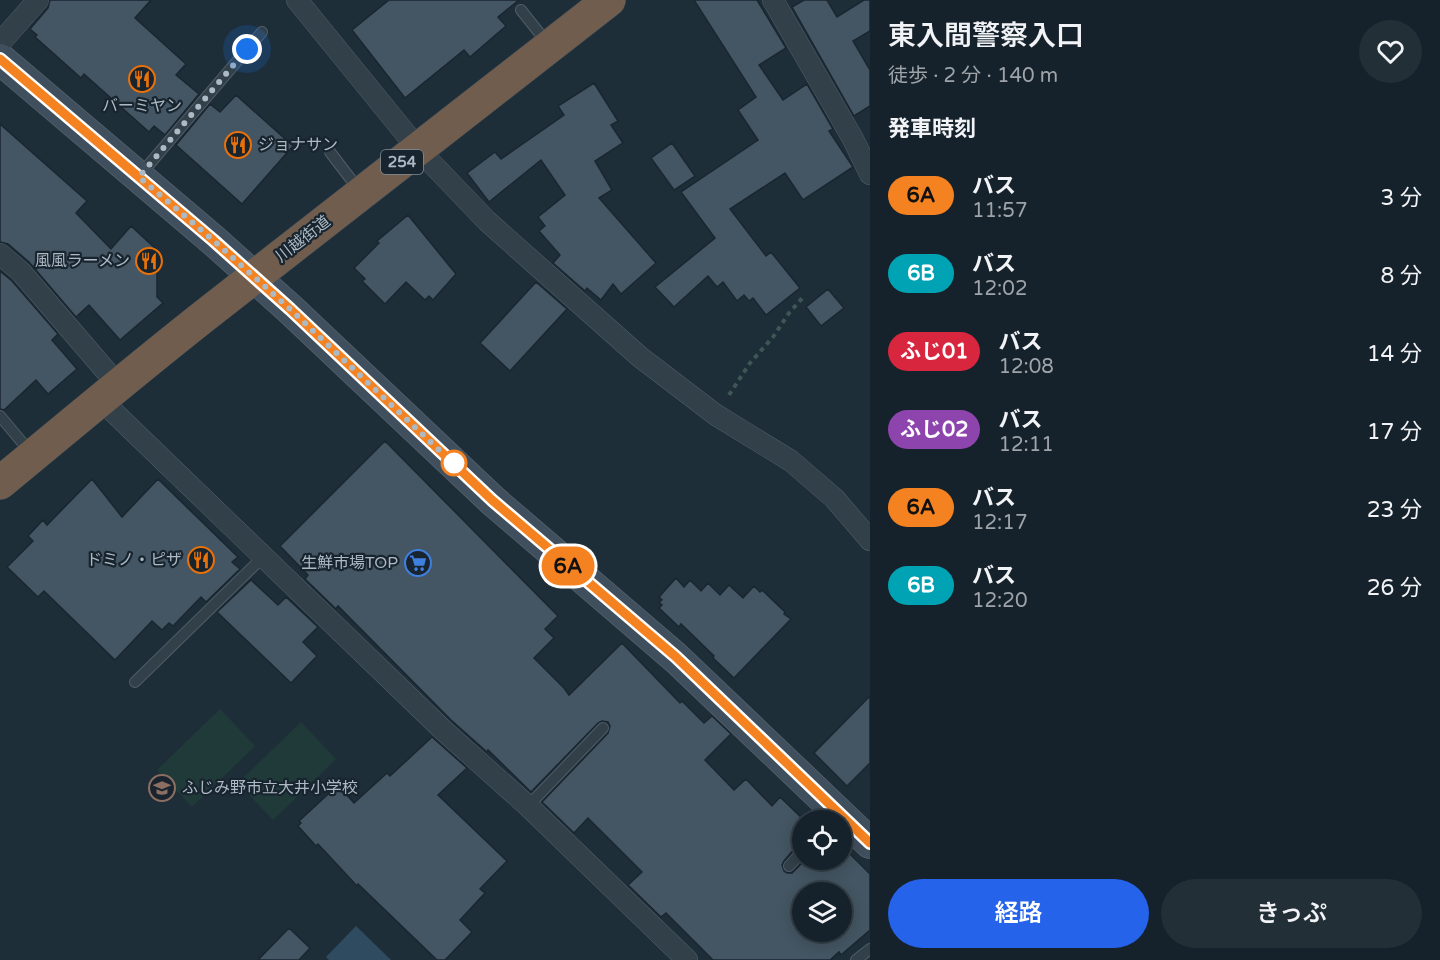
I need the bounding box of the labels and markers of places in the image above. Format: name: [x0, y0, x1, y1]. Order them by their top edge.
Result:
restaurant icon: バーミヤン: [127, 64, 157, 94]
place label: バーミヤン: [102, 96, 182, 116]
restaurant icon: ジョナサン: [223, 130, 253, 160]
place label: ジョナサン: [258, 135, 338, 155]
restaurant icon: 風風ラーメン: [134, 246, 164, 276]
place label: 風風ラーメン: [35, 251, 130, 271]
unlabelled marker: [441, 450, 467, 476]
restaurant icon: ドミノ・ピザ: [186, 545, 216, 575]
supermarket icon: 生鮮市場TOP: [403, 548, 433, 578]
place label: ドミノ・ピザ: [86, 550, 182, 570]
place label: 生鮮市場TOP: [301, 553, 398, 573]
school or university icon: ふじみ野市立大井小学校: [147, 773, 177, 803]
place label: ふじみ野市立大井小学校: [182, 778, 358, 798]

